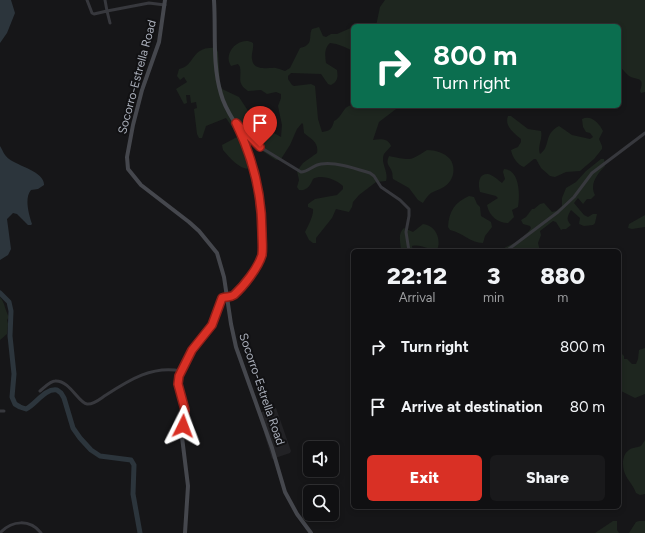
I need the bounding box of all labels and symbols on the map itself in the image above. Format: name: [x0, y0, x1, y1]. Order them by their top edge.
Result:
street label: Socorro-Estrella Road: [115, 18, 159, 136]
pin: [243, 106, 277, 147]
street label: Socorro-Estrella Road: [236, 331, 288, 447]
position arrow: [162, 405, 204, 447]

